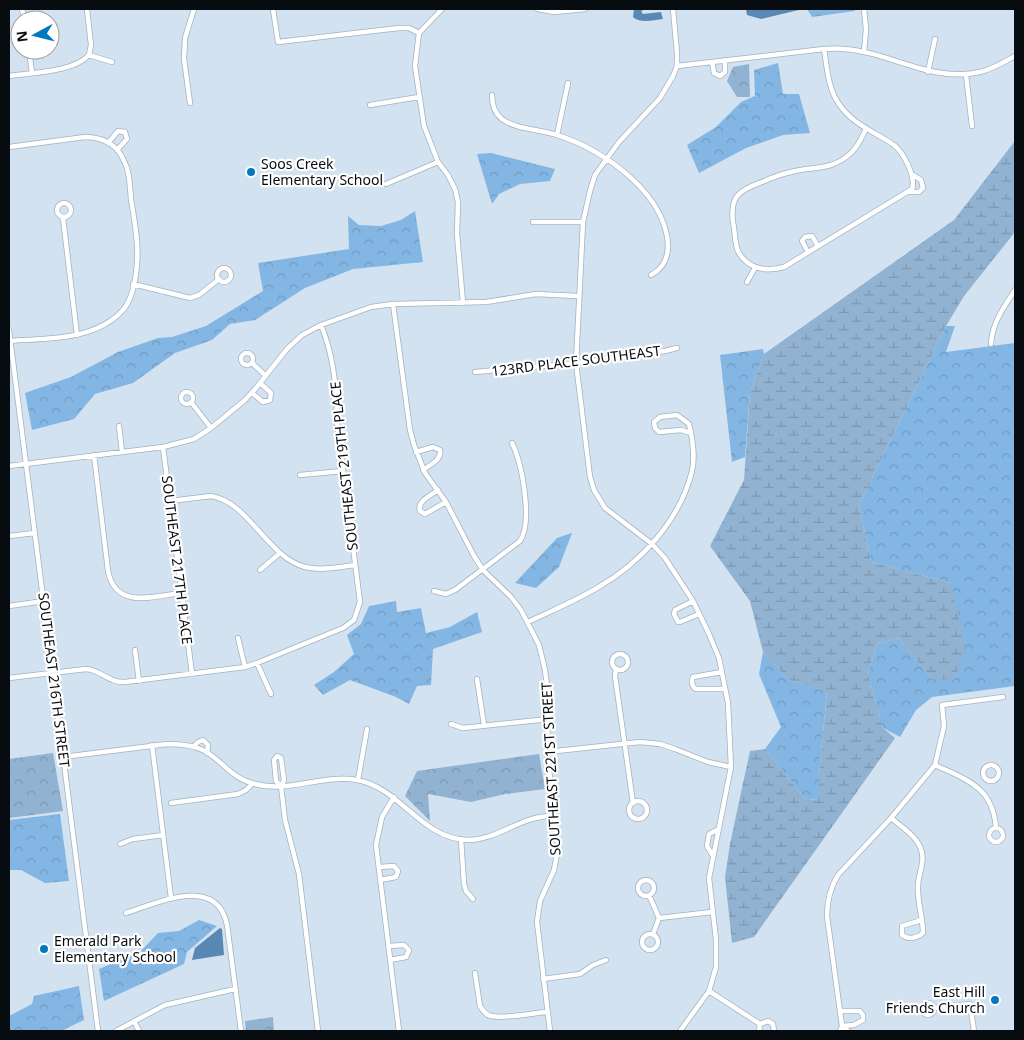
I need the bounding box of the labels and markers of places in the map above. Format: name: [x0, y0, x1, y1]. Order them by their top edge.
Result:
place label: Soos Creek Elementary School: [261, 154, 383, 189]
marker: Soos Creek Elementary School: [245, 166, 257, 178]
place label: Emerald Park Elementary School: [54, 931, 176, 966]
marker: Emerald Park Elementary School: [38, 943, 50, 955]
place label: East Hill Friends Church: [886, 982, 985, 1017]
marker: East Hill Friends Church: [989, 994, 1001, 1006]

